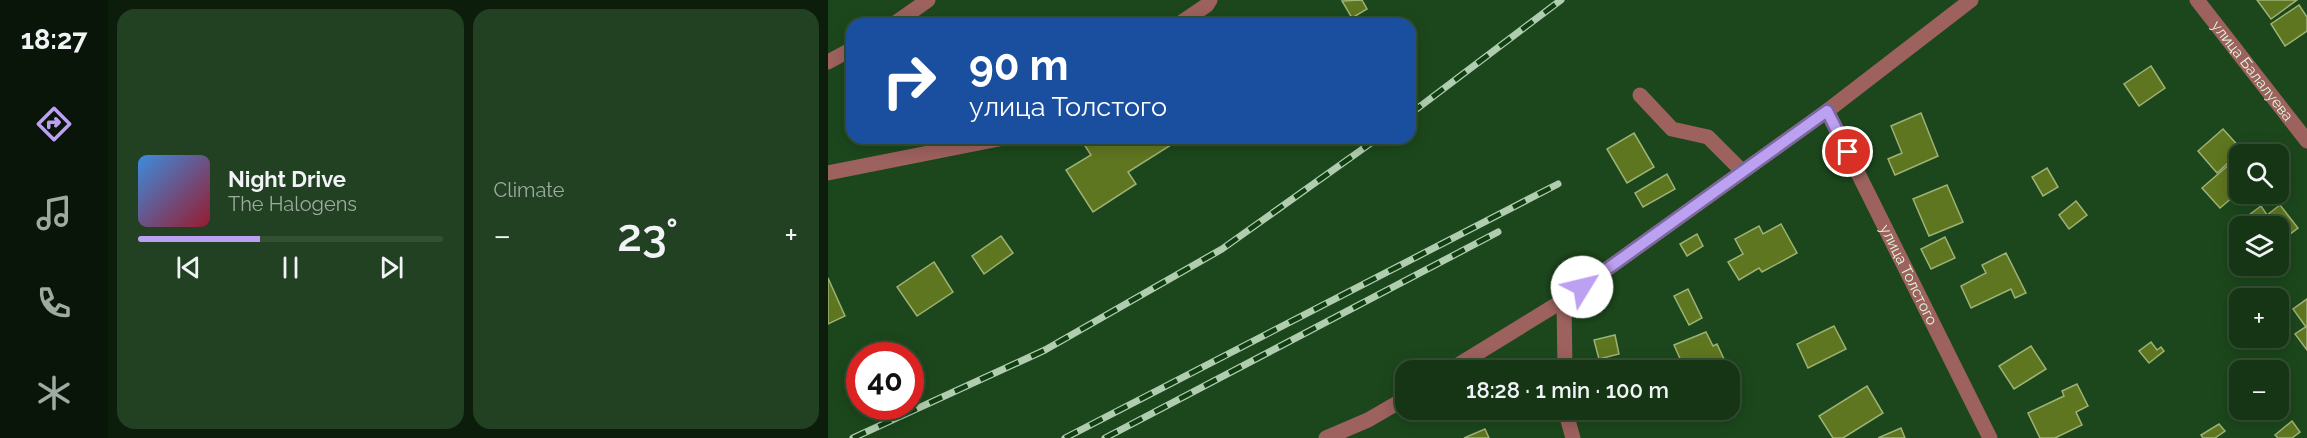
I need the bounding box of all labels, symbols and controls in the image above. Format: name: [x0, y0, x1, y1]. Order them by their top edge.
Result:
street label: улица Балалуева: [2208, 17, 2297, 125]
text: 18:27: [21, 24, 87, 55]
text: 90 m: [969, 41, 1069, 90]
icon: right: [870, 42, 948, 120]
text: улица Толстого: [969, 91, 1167, 122]
icon: directions: [33, 103, 75, 145]
pin: [1822, 126, 1873, 177]
icon: arrive: [1831, 135, 1864, 168]
map controls: [2229, 144, 2289, 420]
button: search: [2229, 144, 2289, 204]
text: Night Drive: [228, 166, 346, 192]
text: Climate: [494, 178, 565, 202]
icon: music: [33, 192, 75, 234]
text: The Halogens: [228, 192, 357, 216]
text: 23°: [617, 209, 678, 262]
text: −: [494, 216, 511, 255]
text: +: [784, 216, 798, 255]
button: layers: [2229, 216, 2289, 276]
street label: улица Толстого: [1876, 221, 1941, 328]
icon: previous: [172, 251, 205, 284]
icon: pause: [274, 251, 307, 284]
icon: next: [375, 251, 408, 284]
position arrow: [1550, 255, 1614, 319]
icon: phone: [33, 282, 75, 324]
button: +: [2229, 288, 2289, 348]
speed limit sign: 40: [846, 342, 924, 420]
button: −: [2229, 360, 2289, 420]
icon: climate: [33, 372, 75, 414]
text: 18:28 · 1 min · 100 m: [1466, 377, 1669, 403]

